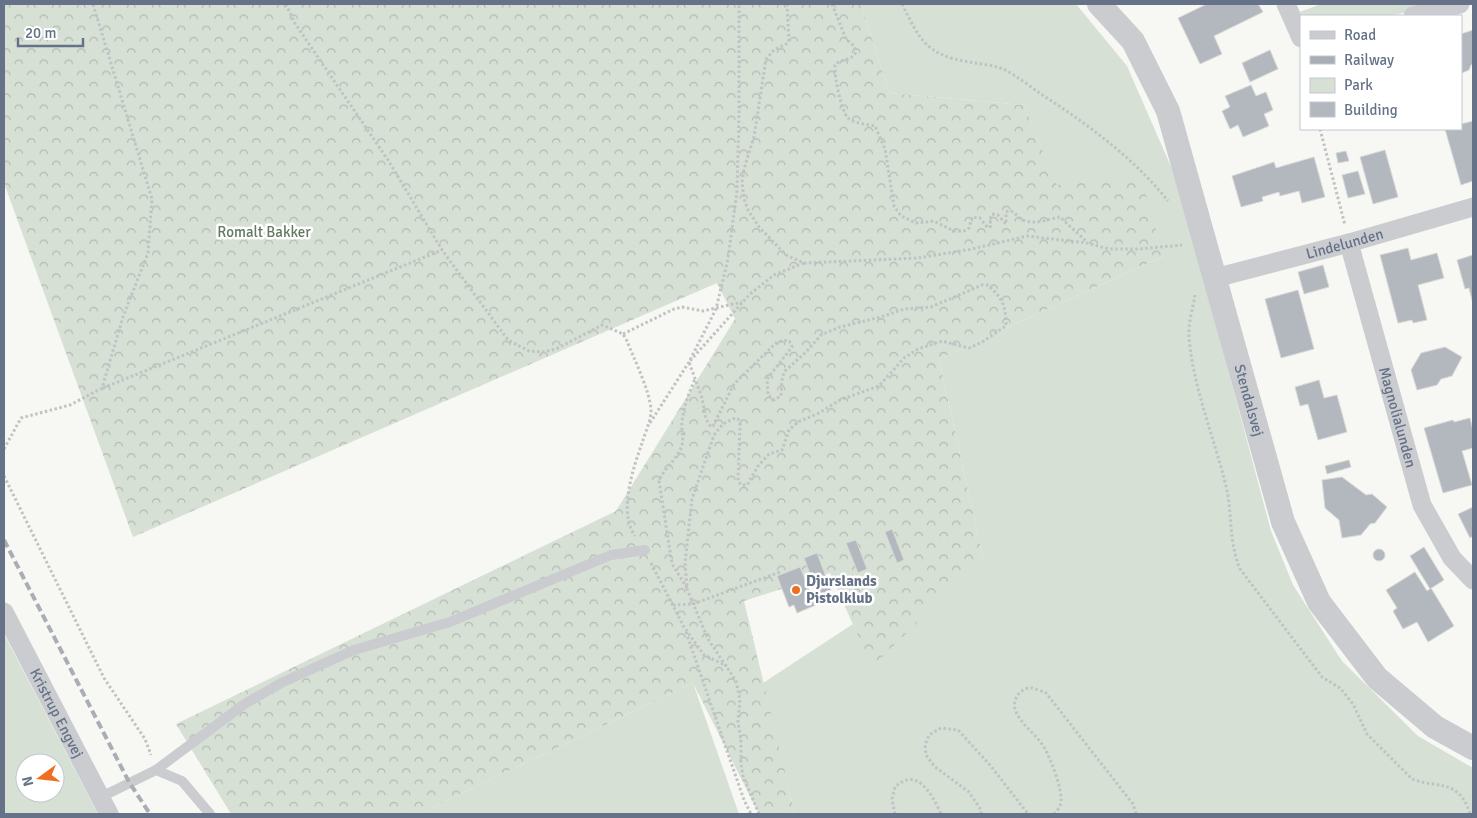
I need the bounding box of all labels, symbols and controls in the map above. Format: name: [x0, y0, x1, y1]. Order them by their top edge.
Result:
scale bar: [18, 15, 82, 47]
legend: [1300, 15, 1462, 130]
text: 20 m: [25, 24, 56, 42]
text: Road: [1344, 26, 1376, 44]
text: Railway: [1344, 51, 1394, 69]
text: Park: [1344, 76, 1373, 94]
text: Building: [1344, 101, 1398, 119]
park label: Romalt Bakker: [217, 223, 311, 241]
street label: Lindelunden: [1304, 225, 1385, 263]
street label: Stendalsvej: [1230, 362, 1268, 438]
street label: Magnolialunden: [1375, 365, 1420, 470]
place label: Djurslands Pistolklub: [806, 572, 877, 607]
marker: Djurslands Pistolklub: [790, 584, 802, 596]
street label: Kristrup Engvej: [26, 665, 87, 761]
north arrow: [15, 753, 65, 803]
text: N: [18, 774, 37, 788]

